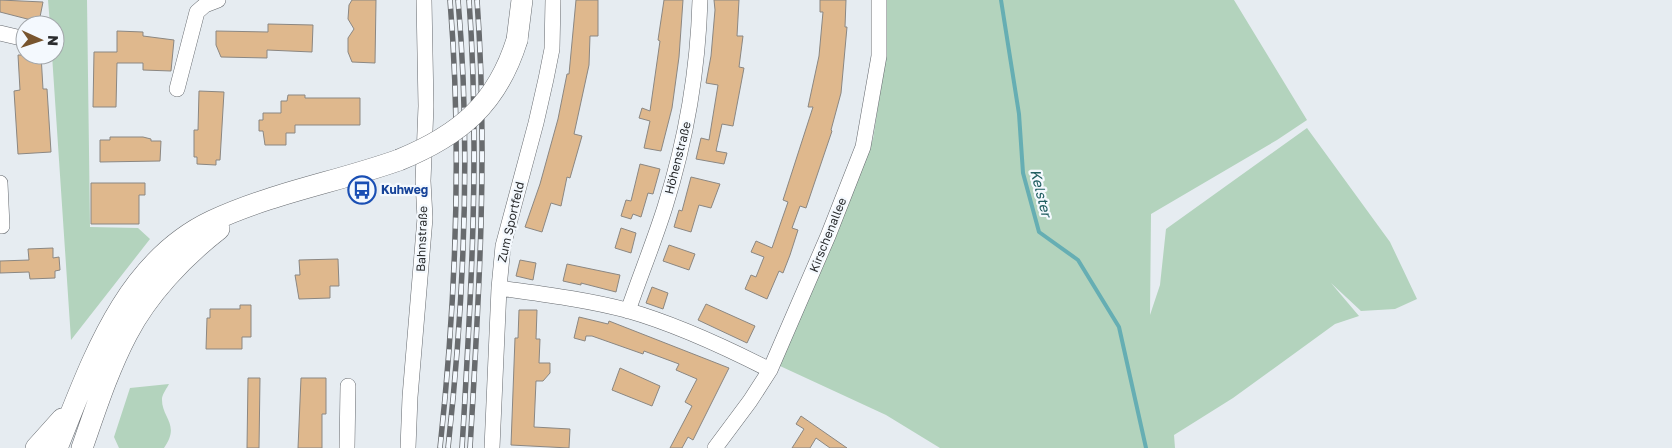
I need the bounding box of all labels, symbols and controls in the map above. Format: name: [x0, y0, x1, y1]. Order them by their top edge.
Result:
north arrow: [15, 15, 65, 65]
text: N: [45, 35, 62, 46]
street label: Höhenstraße: [661, 120, 694, 196]
water label: Kelster: [1027, 167, 1056, 221]
bus stop icon: Kuhweg: [347, 175, 377, 205]
street label: Zum Sportfeld: [494, 180, 527, 264]
place label: Kuhweg: [381, 182, 428, 197]
street label: Kirschenallee: [806, 195, 849, 274]
street label: Bahnstraße: [413, 206, 430, 272]

